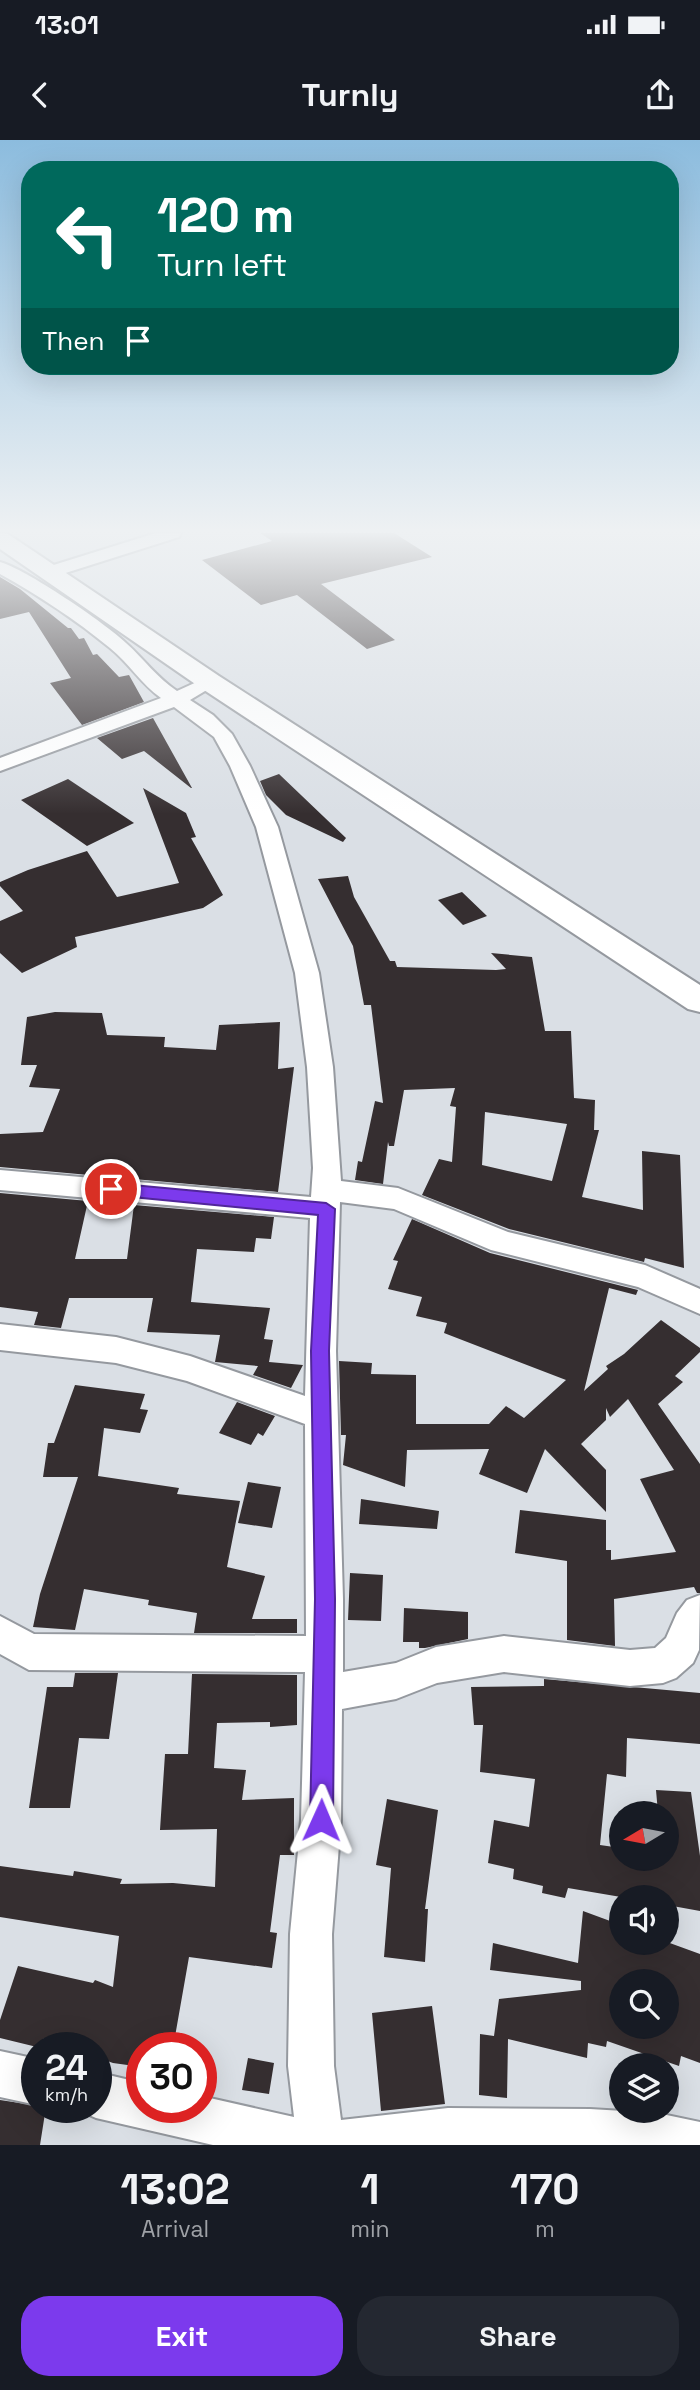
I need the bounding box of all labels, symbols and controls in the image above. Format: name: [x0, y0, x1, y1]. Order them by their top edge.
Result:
text: 13:01: [35, 8, 99, 42]
text: Turnly: [302, 75, 398, 115]
icon: back: [21, 76, 59, 114]
icon: share: [641, 76, 679, 114]
text: 120 m: [157, 184, 294, 246]
icon: left: [42, 189, 133, 280]
text: Turn left: [157, 245, 287, 285]
icon: arrive: [119, 322, 157, 360]
text: Then: [42, 324, 105, 358]
pin: [81, 1159, 141, 1219]
icon: arrive: [92, 1170, 130, 1208]
position arrow: [284, 1783, 358, 1857]
north arrow: [609, 1801, 679, 1871]
map controls: [609, 1801, 679, 2123]
button: sound: [609, 1885, 679, 1955]
button: search: [609, 1969, 679, 2039]
speed limit sign: 30: [126, 2032, 217, 2123]
text: 24: [45, 2046, 88, 2090]
button: layers: [609, 2053, 679, 2123]
text: km/h: [45, 2083, 88, 2106]
text: 13:02: [120, 2163, 230, 2216]
text: 1: [360, 2163, 379, 2216]
text: 170: [510, 2163, 579, 2216]
text: Arrival: [141, 2214, 209, 2244]
text: min: [350, 2214, 390, 2244]
text: m: [535, 2214, 555, 2244]
button: Exit: [21, 2296, 343, 2376]
button: Share: [357, 2296, 679, 2376]

